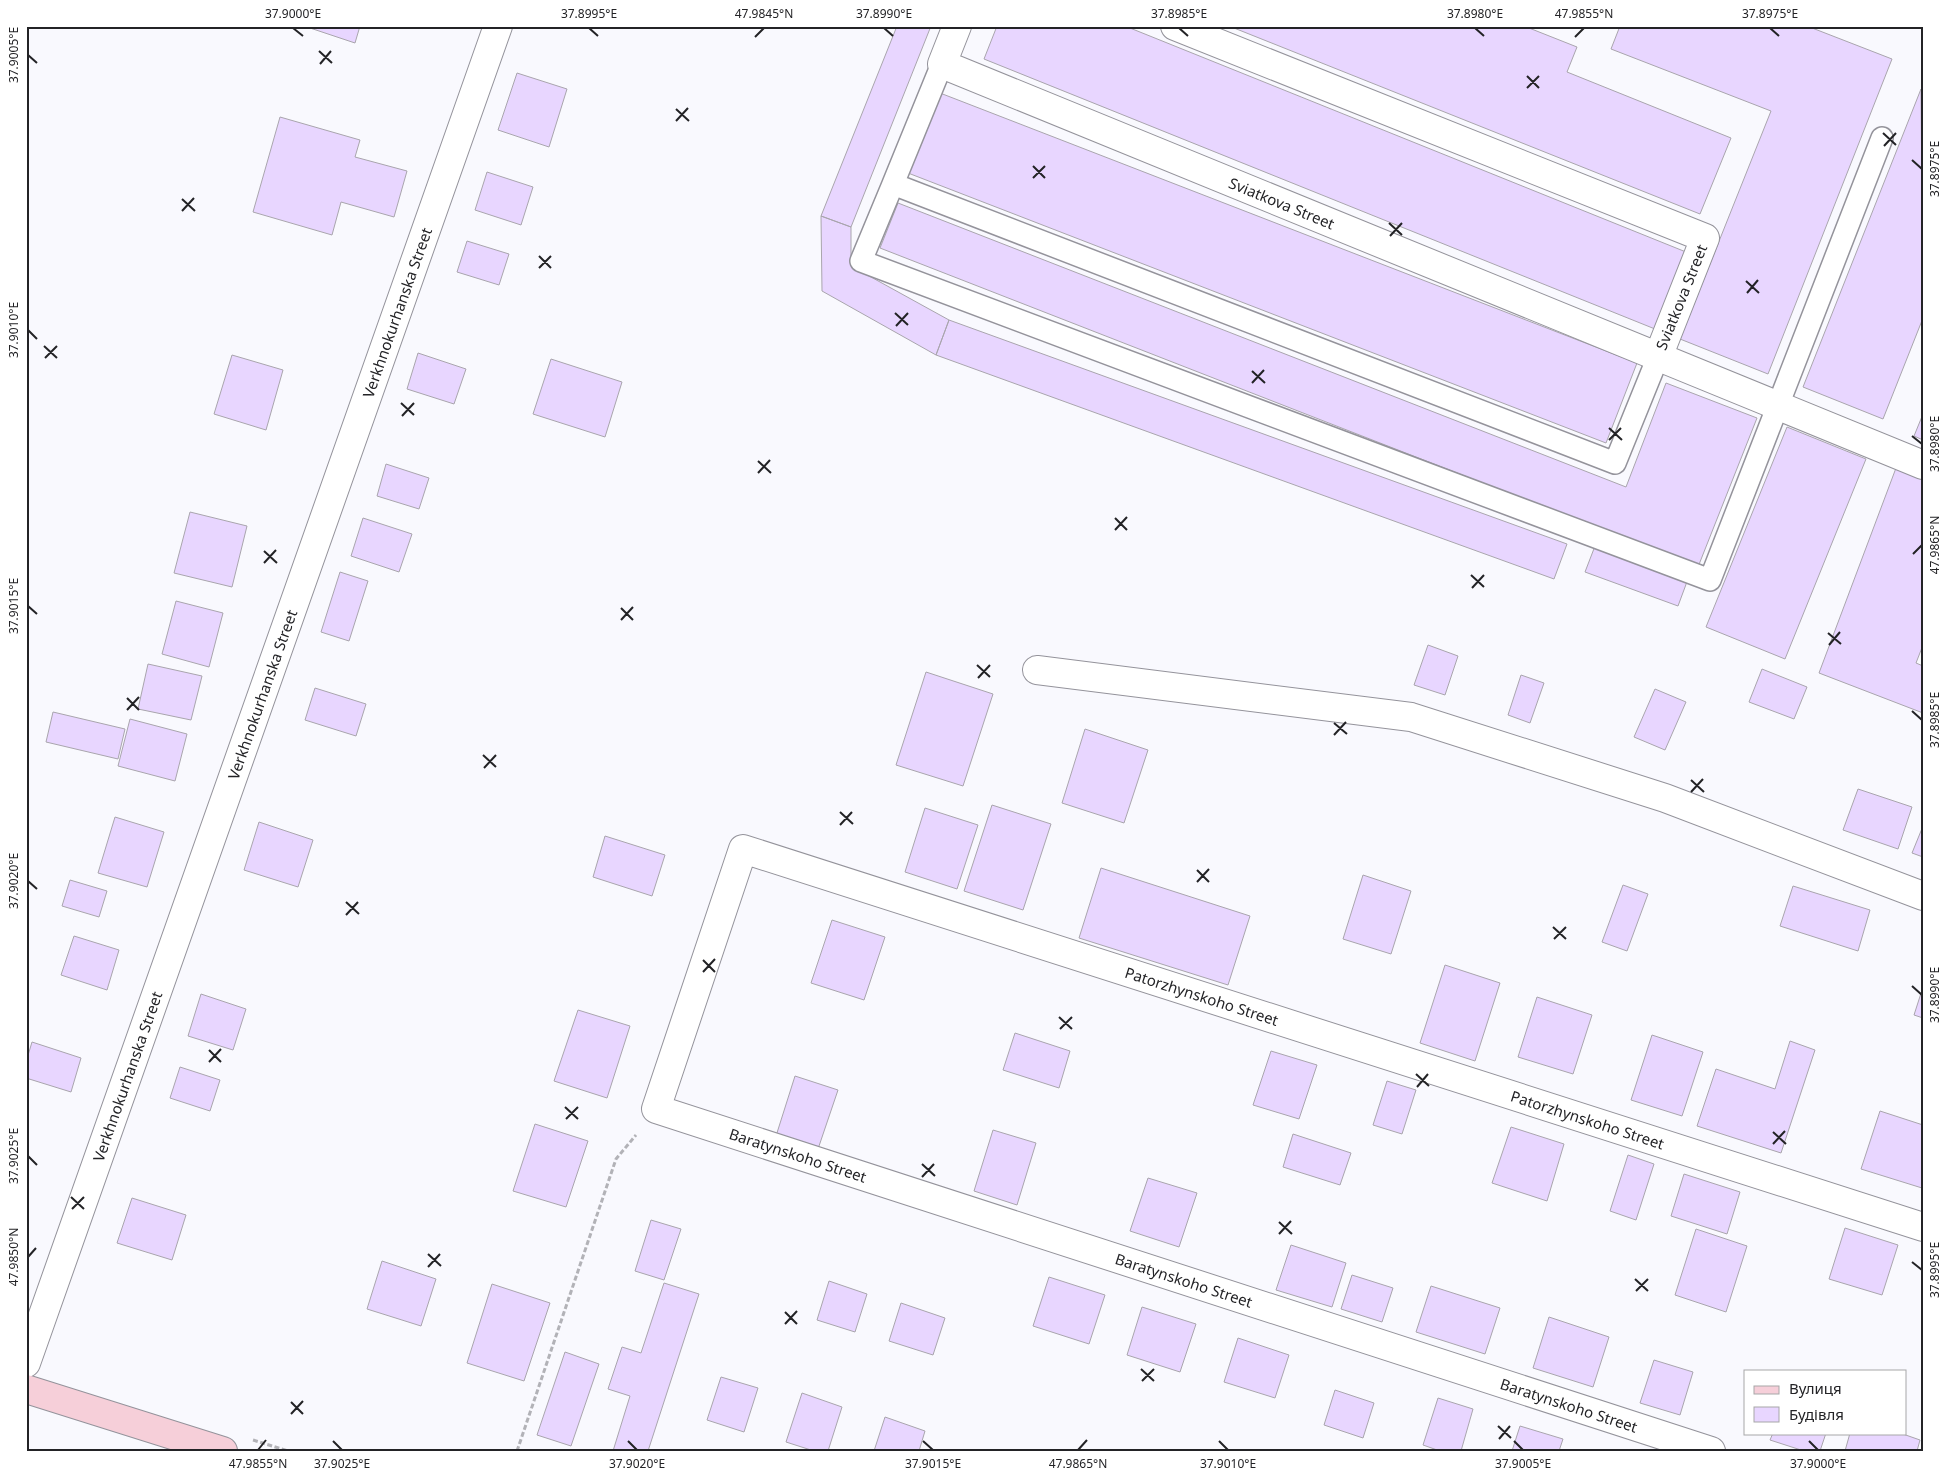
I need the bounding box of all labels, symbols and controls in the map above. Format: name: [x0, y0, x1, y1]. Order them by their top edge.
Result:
text: 37.9000°E: [265, 5, 321, 22]
text: 37.8995°E: [561, 5, 617, 22]
text: 47.9845°N: [735, 5, 793, 22]
text: 37.8990°E: [856, 5, 912, 22]
text: 37.8985°E: [1151, 5, 1207, 22]
text: 37.8980°E: [1447, 5, 1503, 22]
text: 47.9855°N: [1555, 5, 1613, 22]
text: 37.8975°E: [1742, 5, 1798, 22]
text: 37.9005°E: [5, 27, 22, 83]
text: 37.8975°E: [1926, 141, 1943, 197]
street label: Sviatkova Street: [1226, 172, 1338, 234]
street label: Verkhnokurhanska Street: [358, 224, 436, 400]
street label: Sviatkova Street: [1651, 241, 1711, 353]
text: 37.9010°E: [5, 302, 22, 358]
text: 37.8980°E: [1926, 416, 1943, 472]
text: 47.9865°N: [1926, 516, 1943, 574]
text: 37.9015°E: [5, 578, 22, 634]
street label: Verkhnokurhanska Street: [223, 606, 301, 782]
text: 37.8985°E: [1926, 692, 1943, 748]
text: 37.9020°E: [5, 853, 22, 909]
street label: Patorzhynskoho Street: [1123, 962, 1282, 1030]
text: 37.8990°E: [1926, 967, 1943, 1023]
street label: Verkhnokurhanska Street: [88, 988, 167, 1164]
street label: Patorzhynskoho Street: [1508, 1086, 1667, 1154]
street label: Baratynskoho Street: [727, 1123, 870, 1187]
text: 37.9025°E: [5, 1128, 22, 1184]
text: 47.9850°N: [5, 1228, 22, 1286]
text: 37.8995°E: [1926, 1242, 1943, 1298]
street label: Baratynskoho Street: [1113, 1248, 1256, 1312]
legend: [1744, 1370, 1906, 1434]
street label: Baratynskoho Street: [1498, 1373, 1641, 1437]
text: Вулиця: [1789, 1378, 1842, 1398]
text: Будівля: [1789, 1404, 1844, 1424]
text: 47.9855°N: [229, 1455, 287, 1472]
text: 37.9025°E: [314, 1455, 370, 1472]
text: 37.9020°E: [609, 1455, 665, 1472]
text: 37.9015°E: [905, 1455, 961, 1472]
text: 47.9865°N: [1049, 1455, 1107, 1472]
text: 37.9010°E: [1200, 1455, 1256, 1472]
text: 37.9005°E: [1495, 1455, 1551, 1472]
text: 37.9000°E: [1790, 1455, 1846, 1472]

